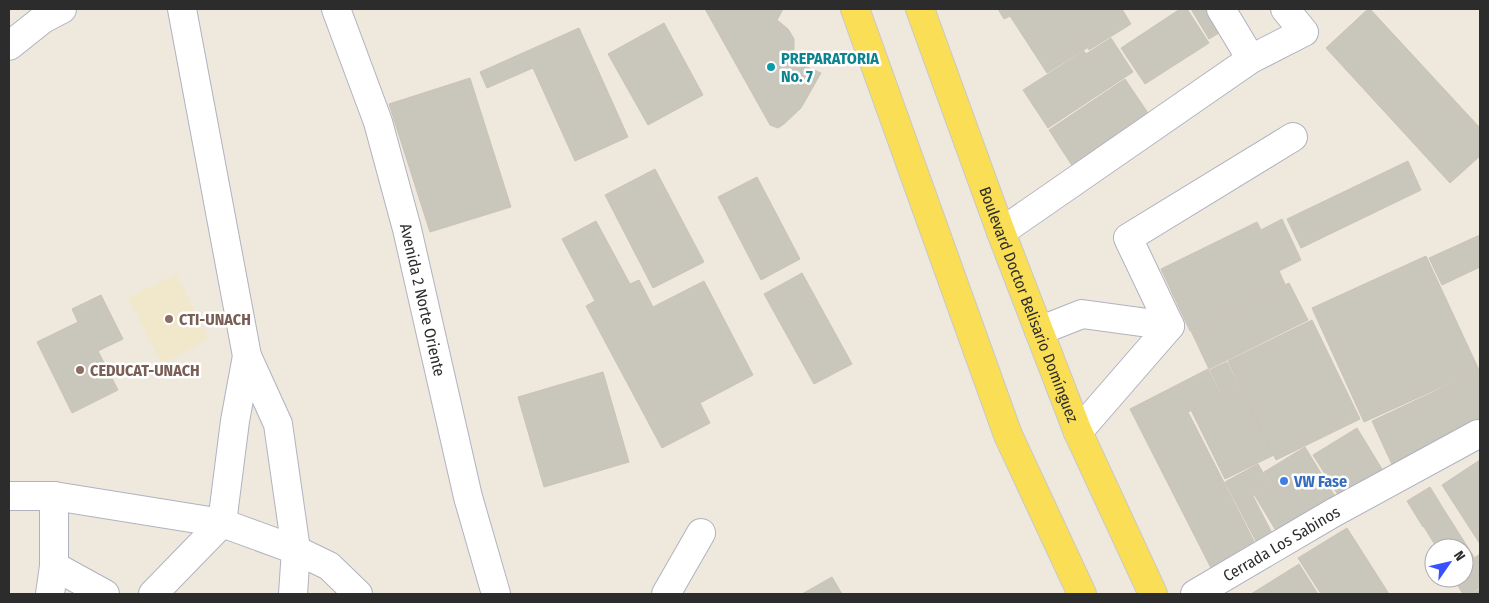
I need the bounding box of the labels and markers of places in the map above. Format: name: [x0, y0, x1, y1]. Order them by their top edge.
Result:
place label: PREPARATORIA No. 7: [781, 49, 879, 86]
marker: PREPARATORIA No. 7: [765, 61, 777, 73]
place label: CTI-UNACH: [179, 310, 251, 329]
marker: CTI-UNACH: [163, 313, 175, 325]
place label: CEDUCAT-UNACH: [90, 361, 200, 380]
marker: CEDUCAT-UNACH: [74, 364, 86, 376]
place label: VW Fase: [1293, 472, 1347, 491]
marker: VW Fase: [1278, 475, 1290, 487]

